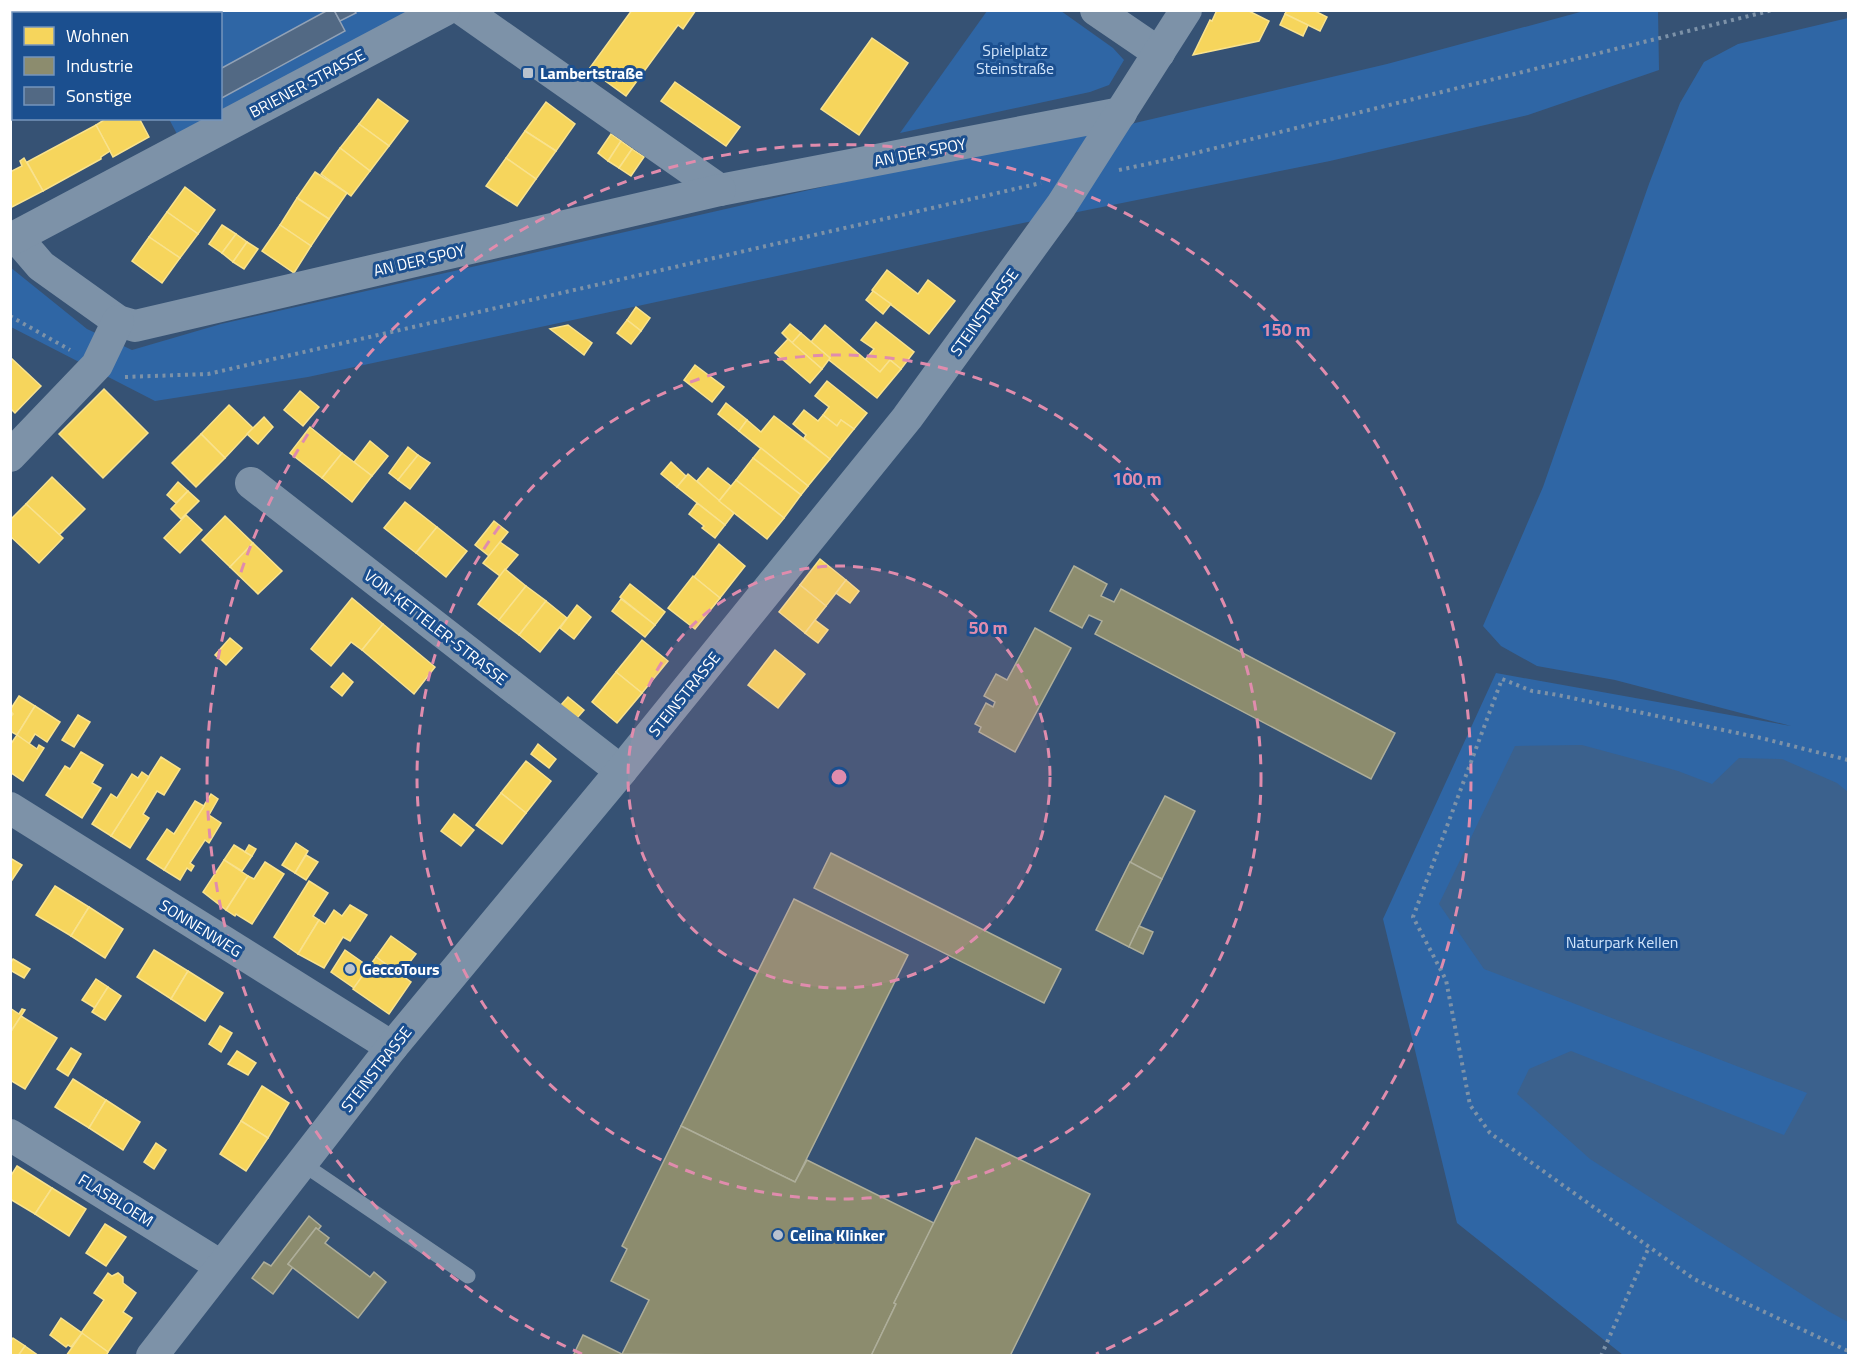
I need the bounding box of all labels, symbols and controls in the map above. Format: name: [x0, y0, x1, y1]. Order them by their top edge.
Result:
legend: [12, 12, 222, 120]
text: Wohnen: [66, 22, 129, 49]
park label: Spielplatz Steinstraße: [976, 38, 1054, 80]
street label: BRIENER STRASSE: [245, 42, 369, 124]
text: Industrie: [66, 52, 133, 79]
place label: Lambertstraße: [540, 61, 643, 85]
marker: Lambertstraße: [521, 66, 535, 80]
text: Sonstige: [66, 82, 132, 109]
street label: AN DER SPOY: [872, 131, 968, 173]
street label: AN DER SPOY: [371, 238, 468, 282]
street label: STEINSTRASSE: [944, 263, 1024, 361]
text: 150 m: [1261, 316, 1311, 343]
text: 100 m: [1112, 465, 1162, 492]
street label: VON-KETTELER-STRASSE: [359, 563, 513, 691]
text: 50 m: [968, 614, 1008, 641]
street label: STEINSTRASSE: [642, 646, 726, 742]
centre of rings: [829, 767, 849, 787]
street label: SONNENWEG: [155, 893, 247, 963]
park label: Naturpark Kellen: [1566, 930, 1678, 954]
place label: GeccoTours: [362, 957, 440, 981]
marker: GeccoTours: [343, 962, 357, 976]
street label: STEINSTRASSE: [335, 1021, 417, 1117]
street label: FLASBLOEM: [74, 1168, 158, 1232]
place label: Celina Klinker: [790, 1223, 885, 1247]
marker: Celina Klinker: [771, 1228, 785, 1242]

